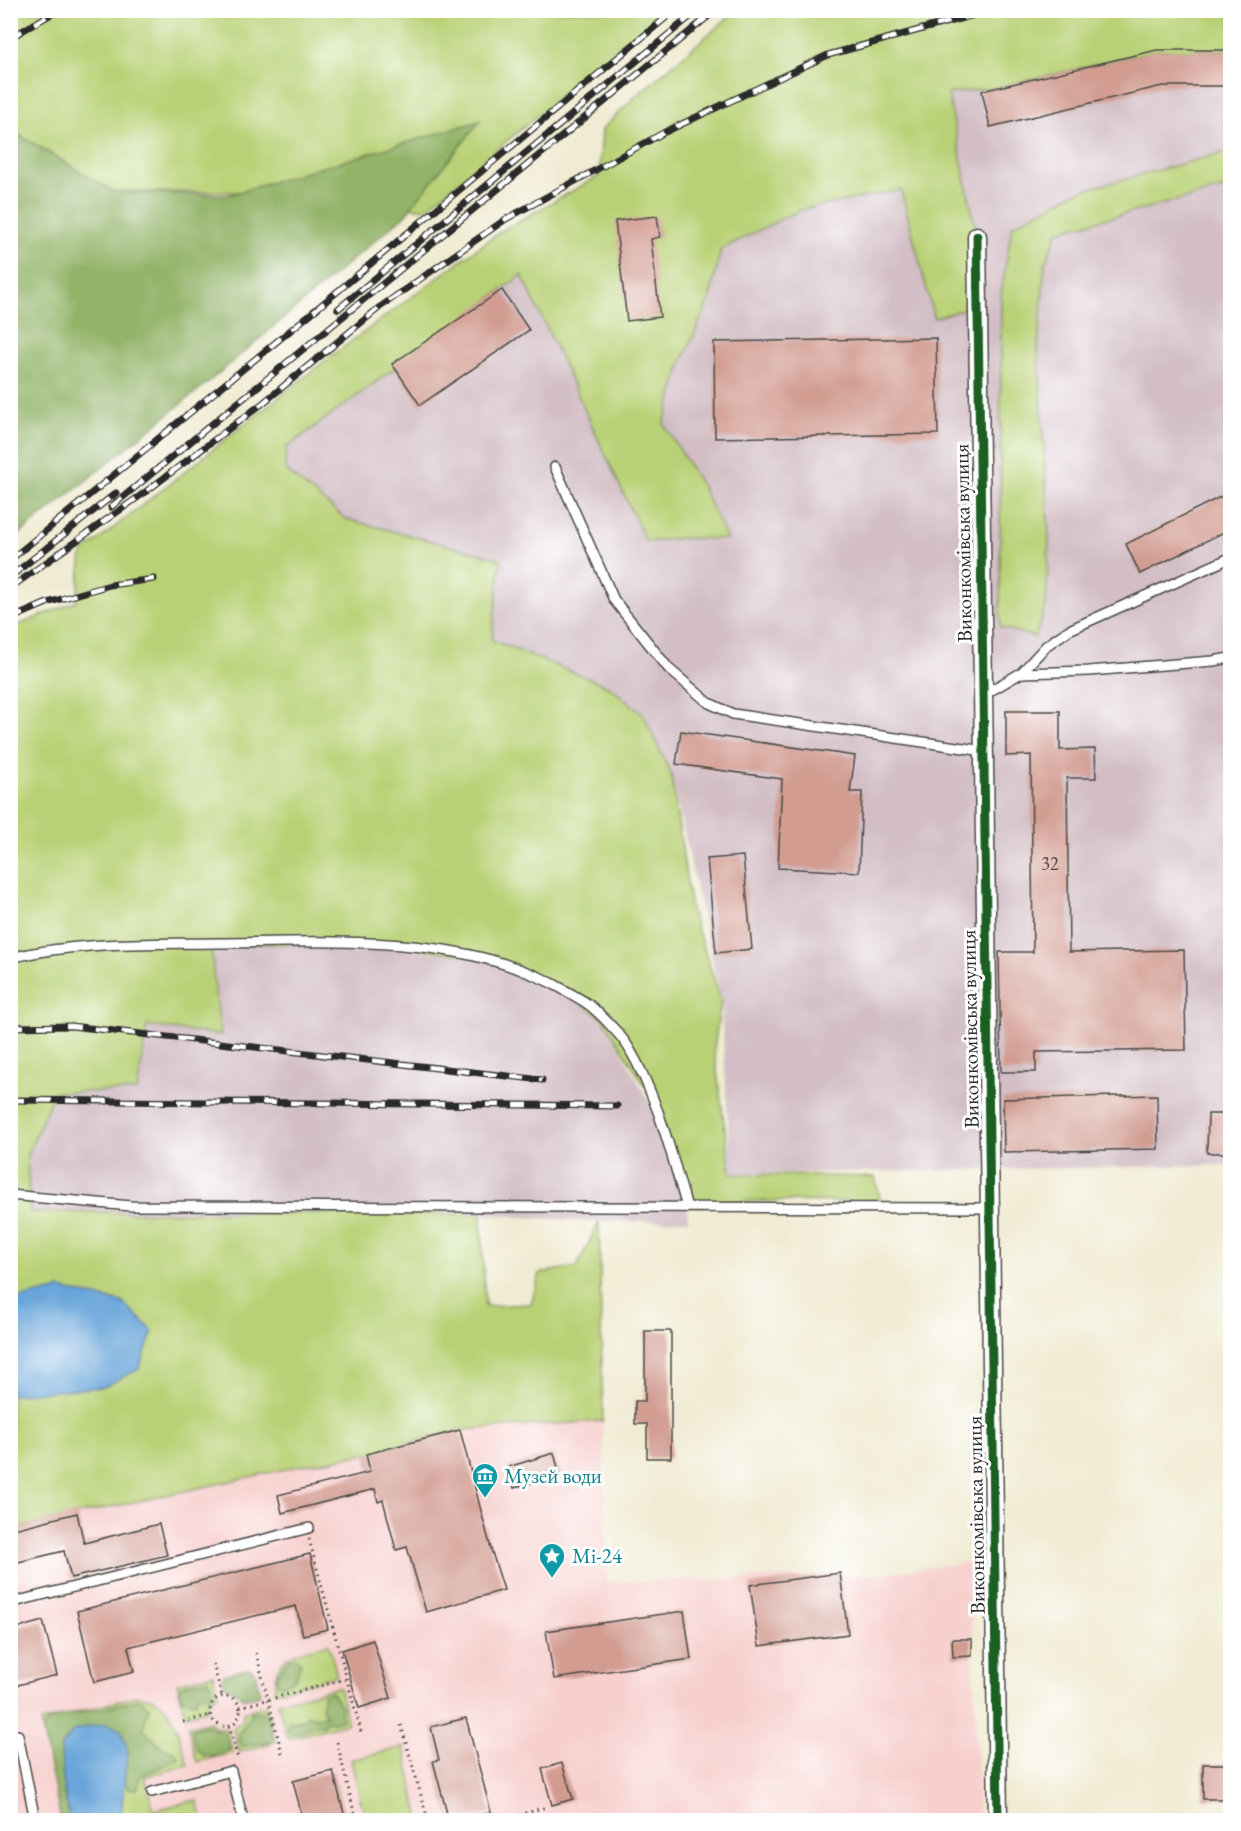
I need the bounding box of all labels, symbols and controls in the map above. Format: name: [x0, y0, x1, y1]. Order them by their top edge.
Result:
street label: Виконкомівська вулиця: [947, 443, 978, 643]
house number: 32: [1041, 852, 1059, 875]
street label: Виконкомівська вулиця: [954, 929, 985, 1129]
street label: Виконкомівська вулиця: [960, 1415, 991, 1615]
museum icon: Музей води: [470, 1461, 500, 1499]
place label: Музей води: [504, 1462, 602, 1489]
place icon: Мі-24: [537, 1541, 567, 1579]
place label: Мі-24: [572, 1542, 623, 1569]

